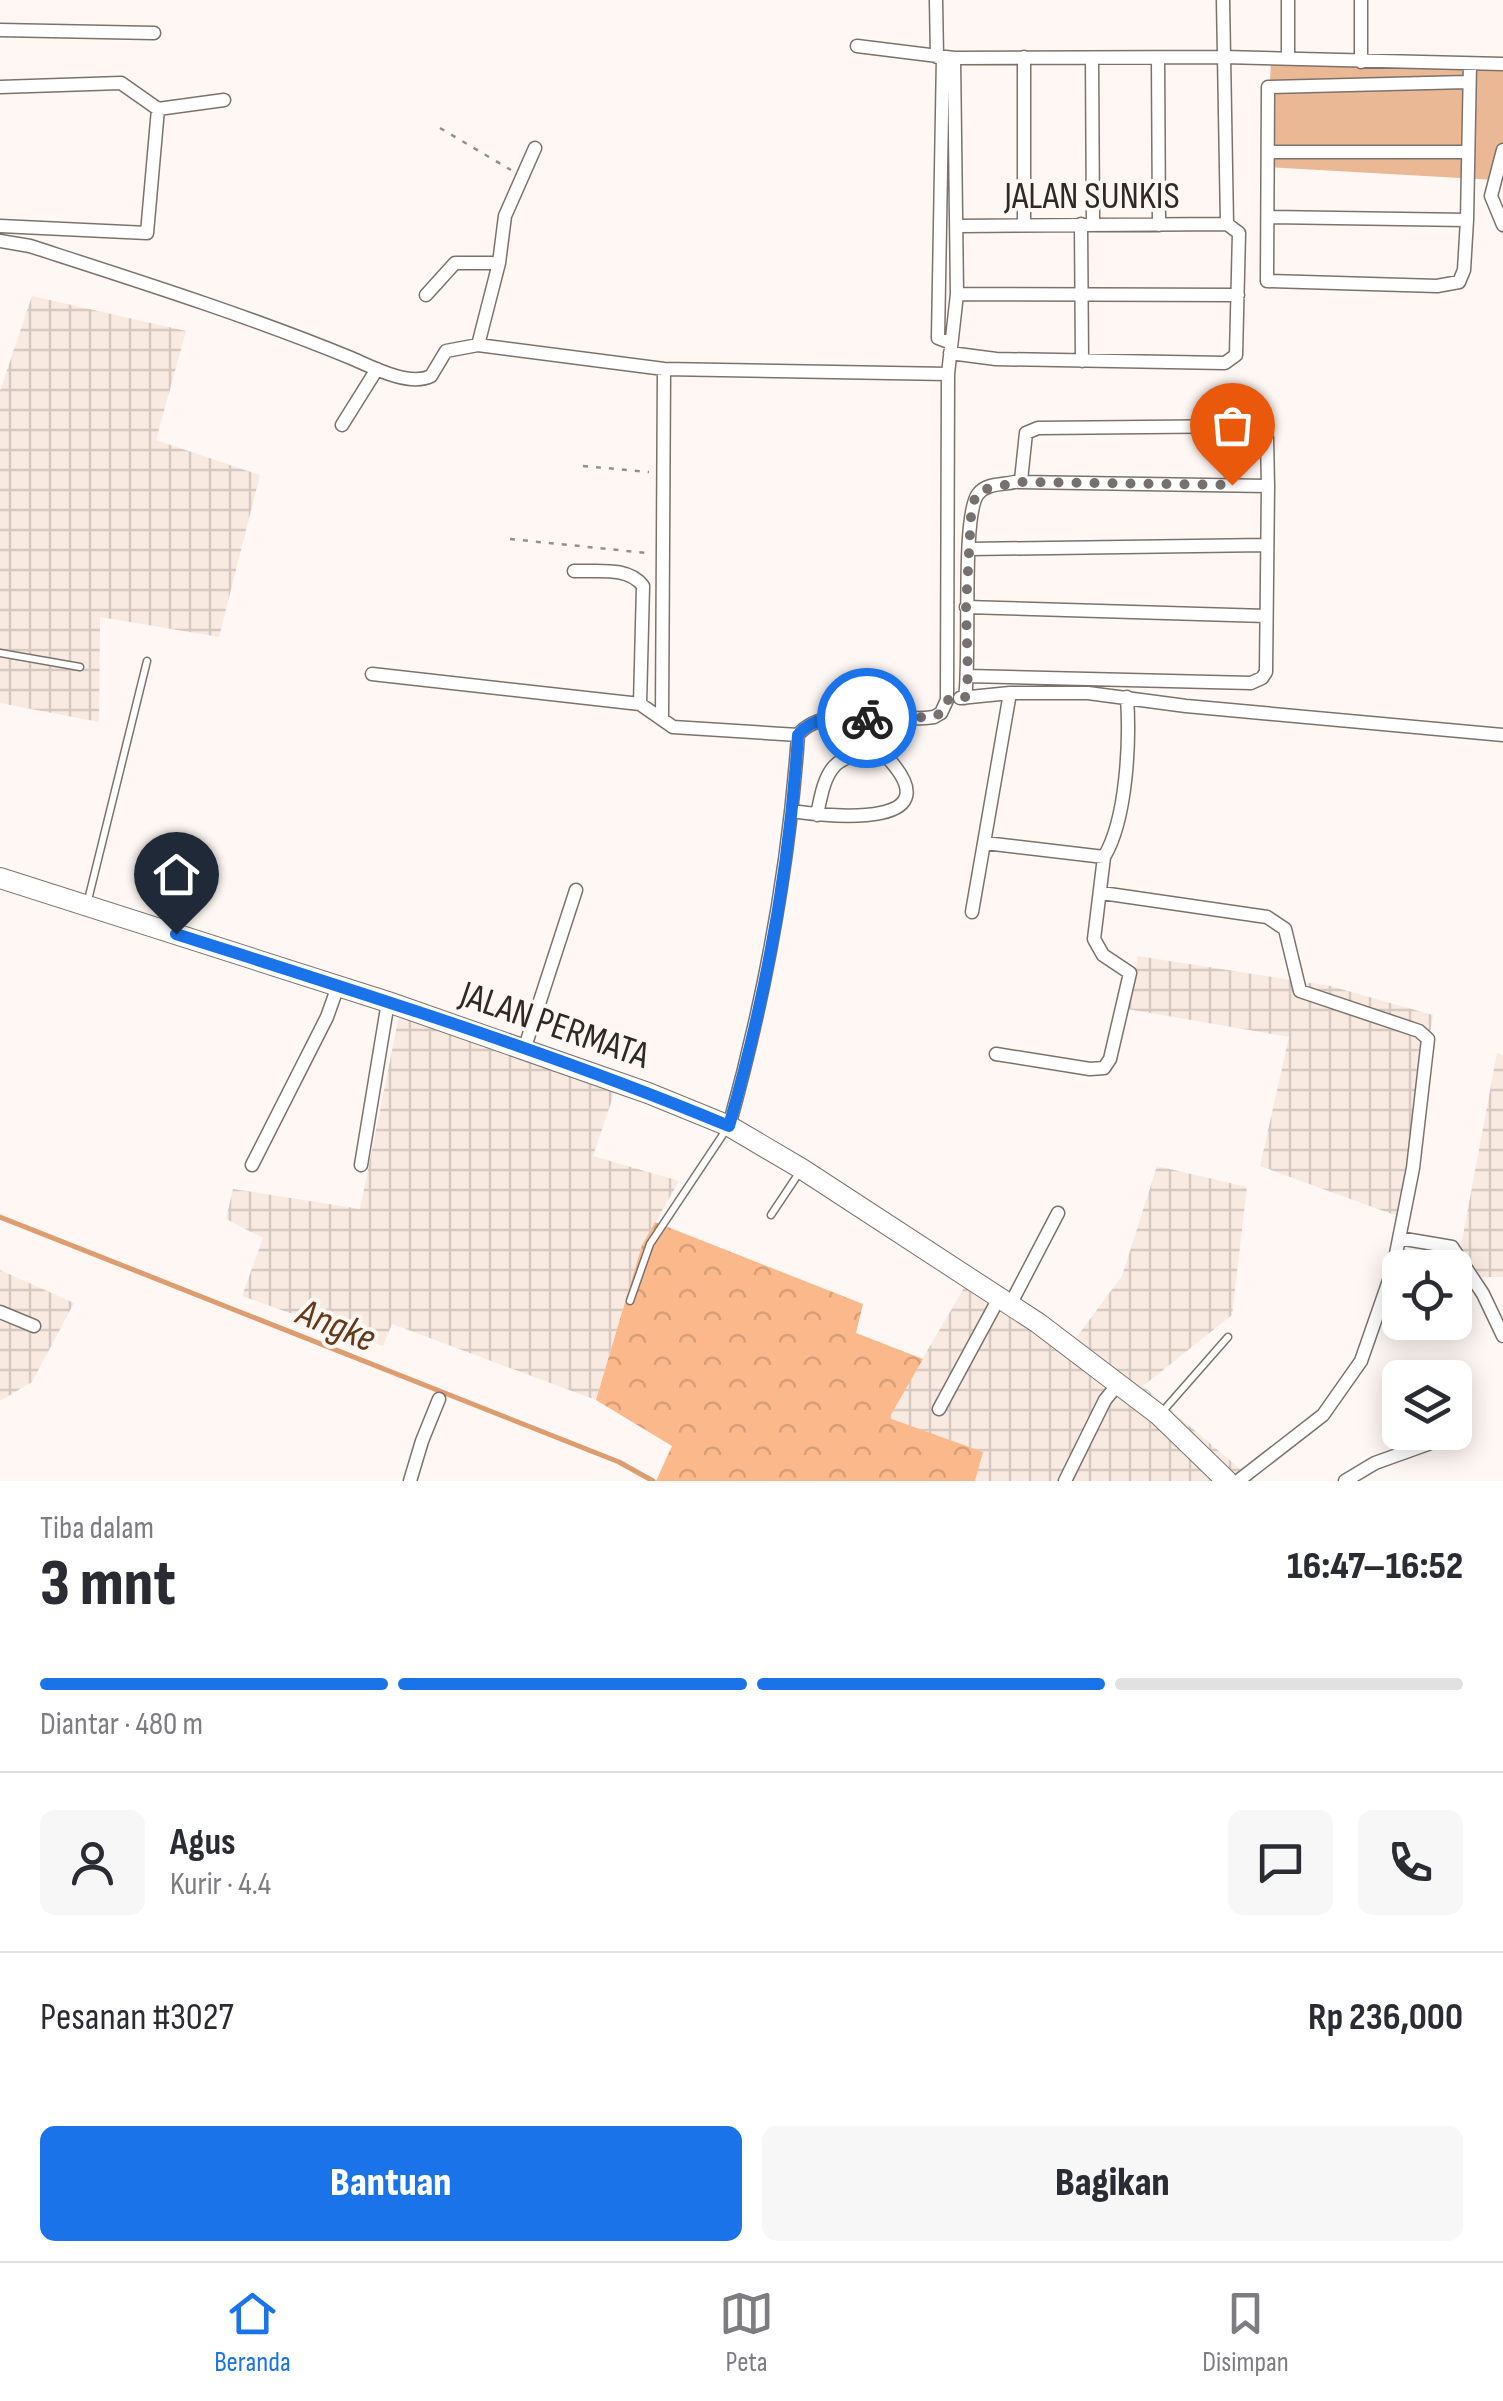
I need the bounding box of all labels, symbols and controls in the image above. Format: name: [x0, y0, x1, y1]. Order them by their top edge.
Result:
street label: JALAN SUNKIS: [1003, 174, 1180, 219]
pin: [1190, 383, 1275, 486]
icon: bag: [1205, 398, 1260, 453]
courier: [817, 668, 917, 768]
icon: bike: [840, 691, 895, 746]
pin: [134, 832, 219, 935]
icon: home: [149, 847, 204, 902]
street label: JALAN PERMATA: [453, 972, 656, 1079]
map controls: [1382, 1250, 1472, 1450]
button: locate: [1382, 1250, 1472, 1340]
water label: Angke: [288, 1288, 383, 1363]
button: layers: [1382, 1360, 1472, 1450]
text: Tiba dalam: [40, 1509, 154, 1548]
text: 16:47–16:52: [1287, 1544, 1463, 1589]
text: 3 mnt: [40, 1546, 176, 1624]
text: Diantar · 480 m: [40, 1705, 203, 1744]
button: person: [40, 1810, 145, 1915]
button: chat: [1228, 1810, 1333, 1915]
button: phone: [1358, 1810, 1463, 1915]
text: Agus: [170, 1820, 236, 1865]
text: Kurir · 4.4: [170, 1865, 271, 1904]
text: Pesanan #3027: [40, 1995, 234, 2040]
text: Rp 236,000: [1308, 1995, 1463, 2040]
button: Bantuan: [40, 2126, 742, 2241]
button: Bagikan: [762, 2126, 1463, 2241]
tab: Beranda: [214, 2286, 291, 2379]
tab: Peta: [719, 2286, 774, 2379]
tab: Disimpan: [1202, 2286, 1289, 2379]

